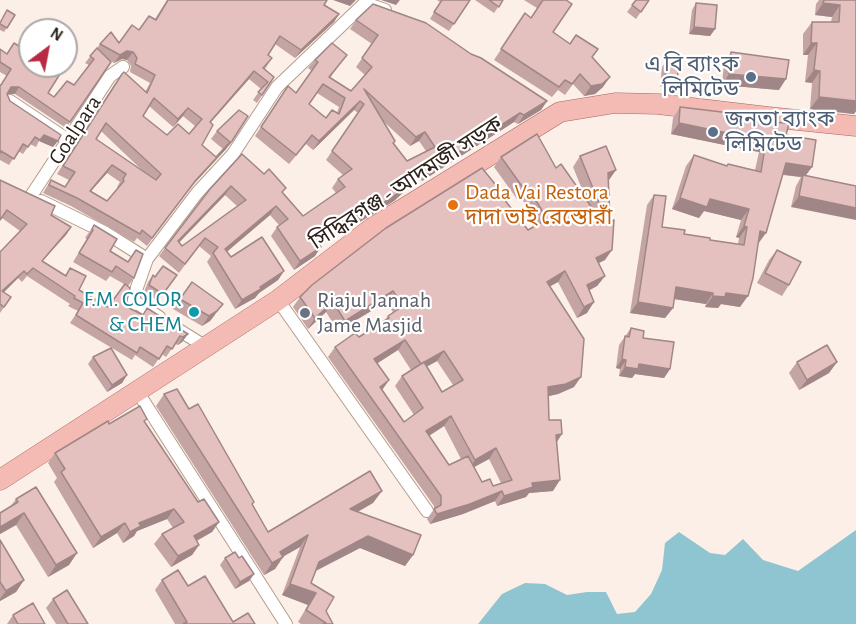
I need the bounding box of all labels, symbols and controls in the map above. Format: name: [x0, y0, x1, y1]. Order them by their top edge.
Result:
north arrow: [18, 18, 78, 78]
text: N: [48, 25, 65, 44]
place label: এ বি ব্যাংক লিমিটেড: [644, 51, 739, 102]
marker: এ বি ব্যাংক লিমিটেড: [744, 70, 758, 84]
street label: Goalpara: [43, 90, 107, 170]
place label: জনতা ব্যাংক লিমিটেড: [725, 106, 835, 158]
street label: সিদ্ধিরগঞ্জ - আদমজী সড়ক: [305, 111, 507, 255]
marker: জনতা ব্যাংক লিমিটেড: [706, 125, 720, 139]
place label: Dada Vai Restora দাদা ভাই রেস্তোরাঁ: [465, 179, 612, 230]
marker: Dada Vai Restora দাদা ভাই রেস্তোরাঁ: [446, 198, 460, 212]
place label: F.M. COLOR & CHEM: [84, 286, 182, 338]
place label: Riajul Jannah Jame Masjid: [317, 287, 431, 338]
marker: F.M. COLOR & CHEM: [187, 305, 201, 319]
marker: Riajul Jannah Jame Masjid: [298, 306, 312, 320]

